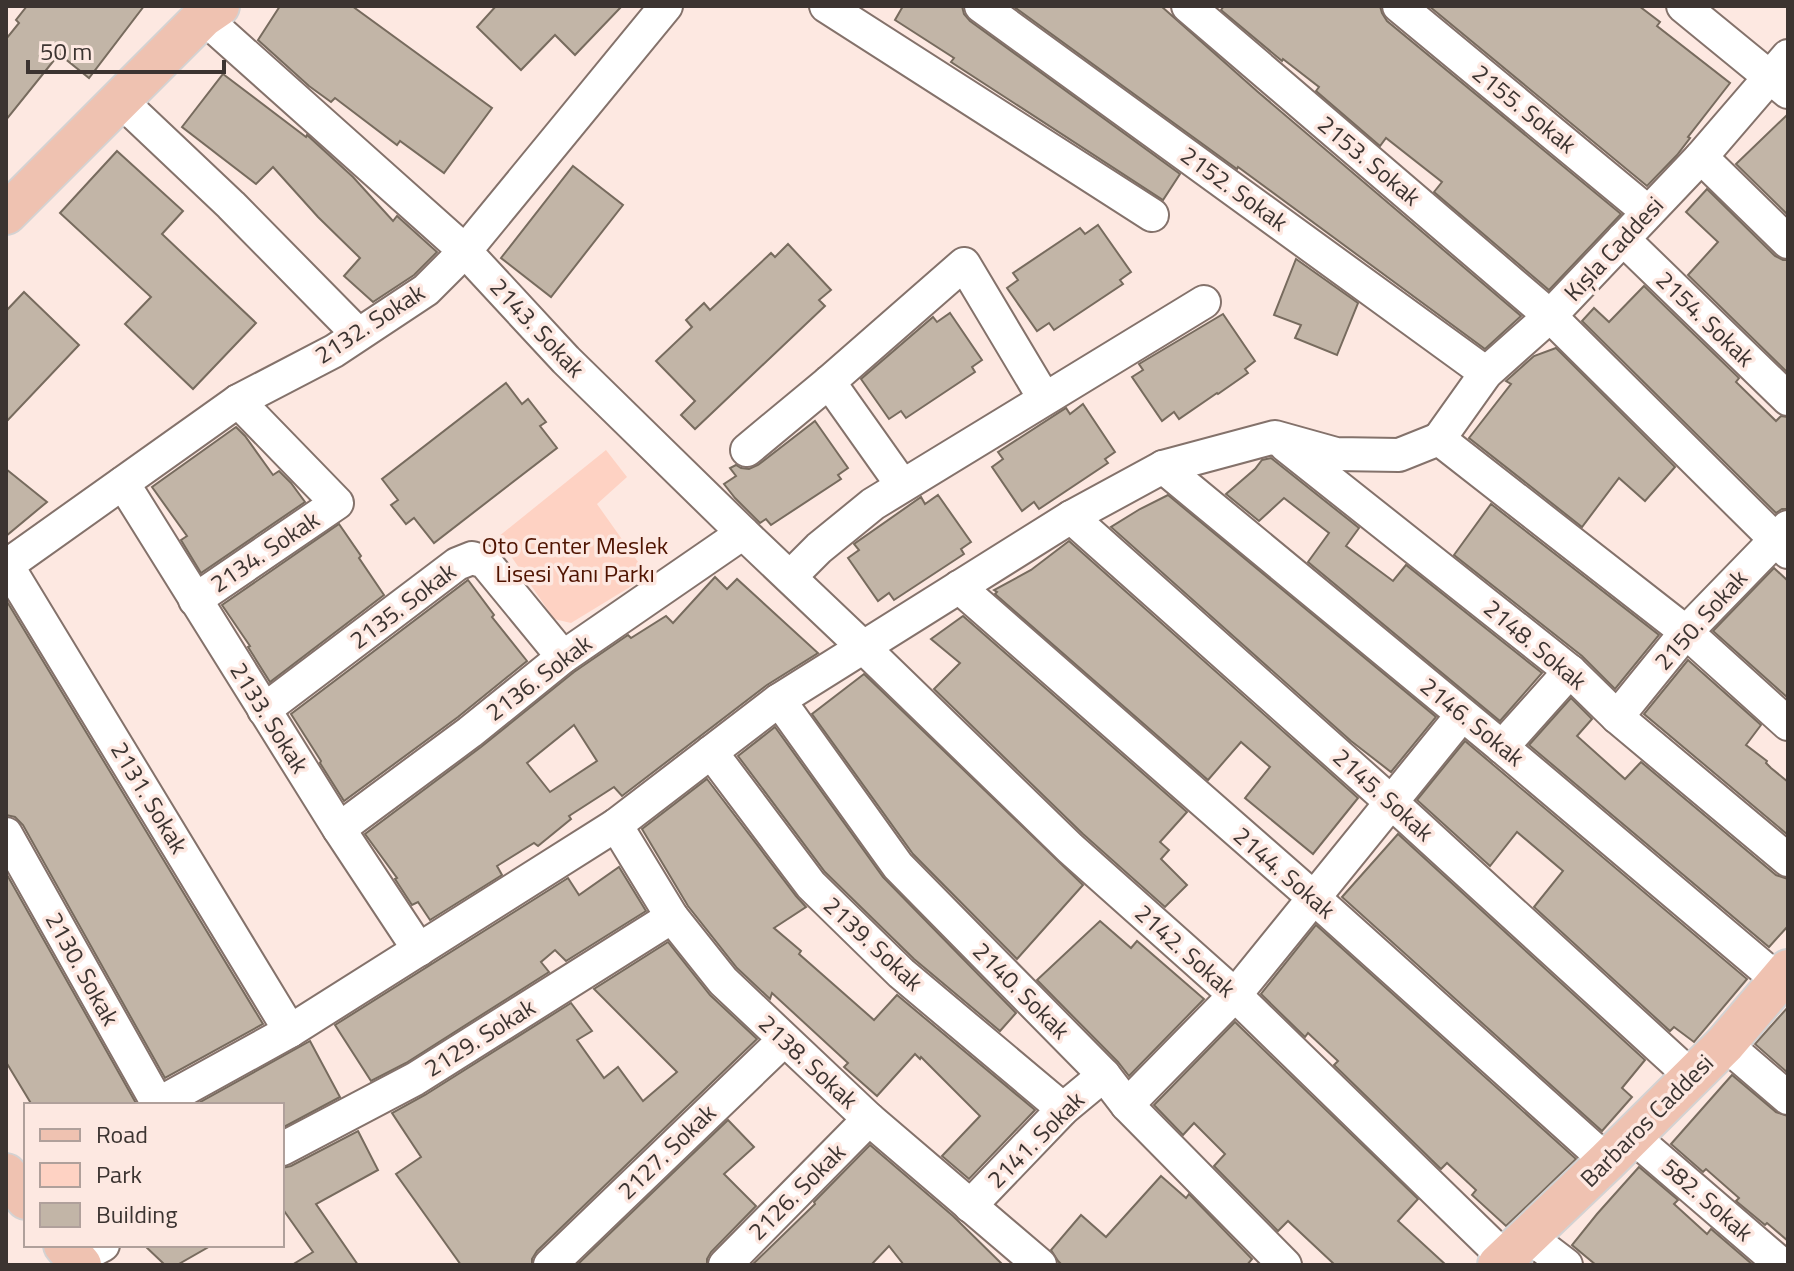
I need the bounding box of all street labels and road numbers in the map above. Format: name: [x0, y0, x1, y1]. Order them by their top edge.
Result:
street label: 2155. Sokak: [1465, 55, 1585, 162]
street label: 2153. Sokak: [1310, 106, 1429, 214]
street label: 2152. Sokak: [1174, 137, 1296, 240]
street label: Kışla Caddesi: [1555, 188, 1671, 309]
street label: 2154. Sokak: [1648, 262, 1763, 375]
street label: 2143. Sokak: [482, 269, 594, 386]
street label: 2132. Sokak: [307, 274, 432, 372]
street label: 2134. Sokak: [203, 501, 327, 601]
street label: 2135. Sokak: [342, 553, 463, 657]
street label: 2150. Sokak: [1645, 561, 1756, 678]
street label: 2148. Sokak: [1476, 590, 1595, 698]
street label: 2136. Sokak: [478, 625, 599, 729]
street label: 2133. Sokak: [222, 655, 318, 780]
street label: 2146. Sokak: [1413, 668, 1533, 775]
street label: 2131. Sokak: [102, 735, 198, 861]
street label: 2145. Sokak: [1325, 739, 1442, 850]
street label: 2144. Sokak: [1226, 818, 1344, 927]
street label: 2139. Sokak: [816, 888, 932, 999]
street label: 2142. Sokak: [1127, 895, 1244, 1006]
street label: 2130. Sokak: [37, 905, 129, 1032]
street label: 2140. Sokak: [965, 933, 1079, 1048]
street label: 2129. Sokak: [417, 989, 542, 1085]
street label: 2138. Sokak: [751, 1006, 867, 1117]
street label: Barbaros Caddesi: [1571, 1045, 1721, 1195]
street label: 2141. Sokak: [978, 1082, 1093, 1196]
street label: 2127. Sokak: [609, 1095, 724, 1208]
street label: 2126. Sokak: [739, 1134, 854, 1248]
street label: 582. Sokak: [1654, 1149, 1762, 1250]

